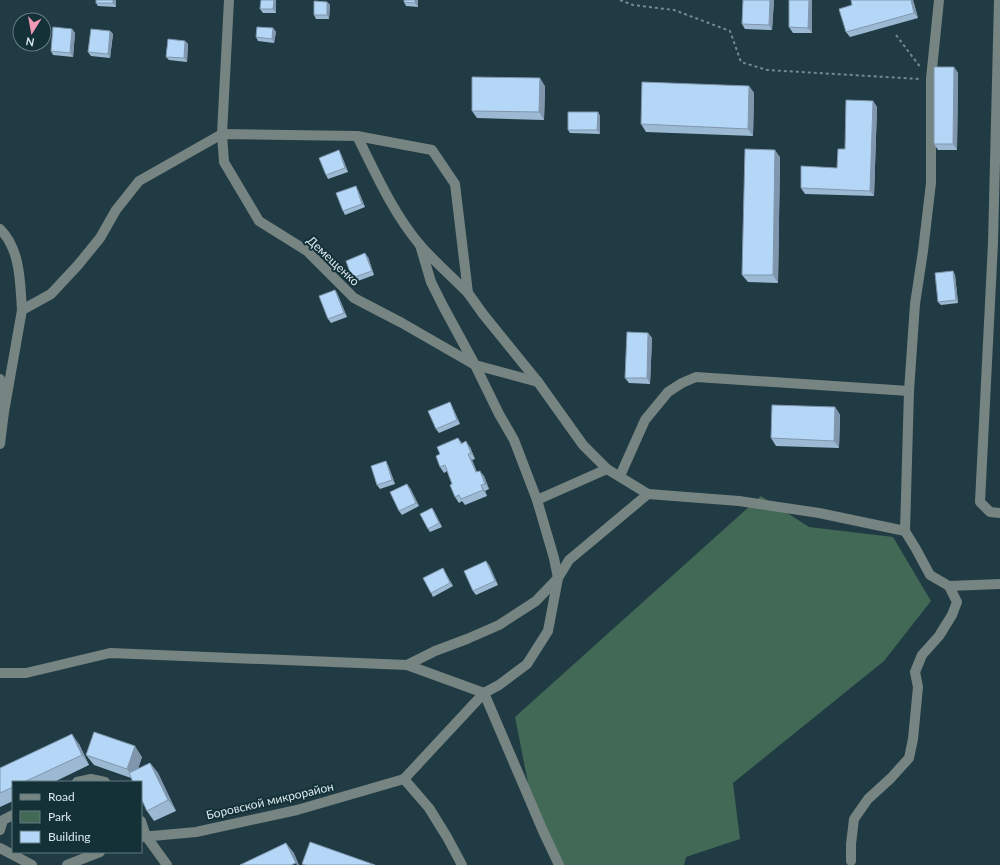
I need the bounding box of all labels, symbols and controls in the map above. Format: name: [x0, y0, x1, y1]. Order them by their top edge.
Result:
north arrow: [12, 12, 52, 52]
text: N: [25, 35, 35, 49]
street label: Демещенко: [304, 233, 363, 289]
street label: Боровской микрорайон: [205, 779, 335, 822]
legend: [12, 781, 142, 853]
text: Road: [48, 789, 75, 804]
text: Park: [48, 809, 72, 824]
text: Building: [48, 829, 91, 844]

